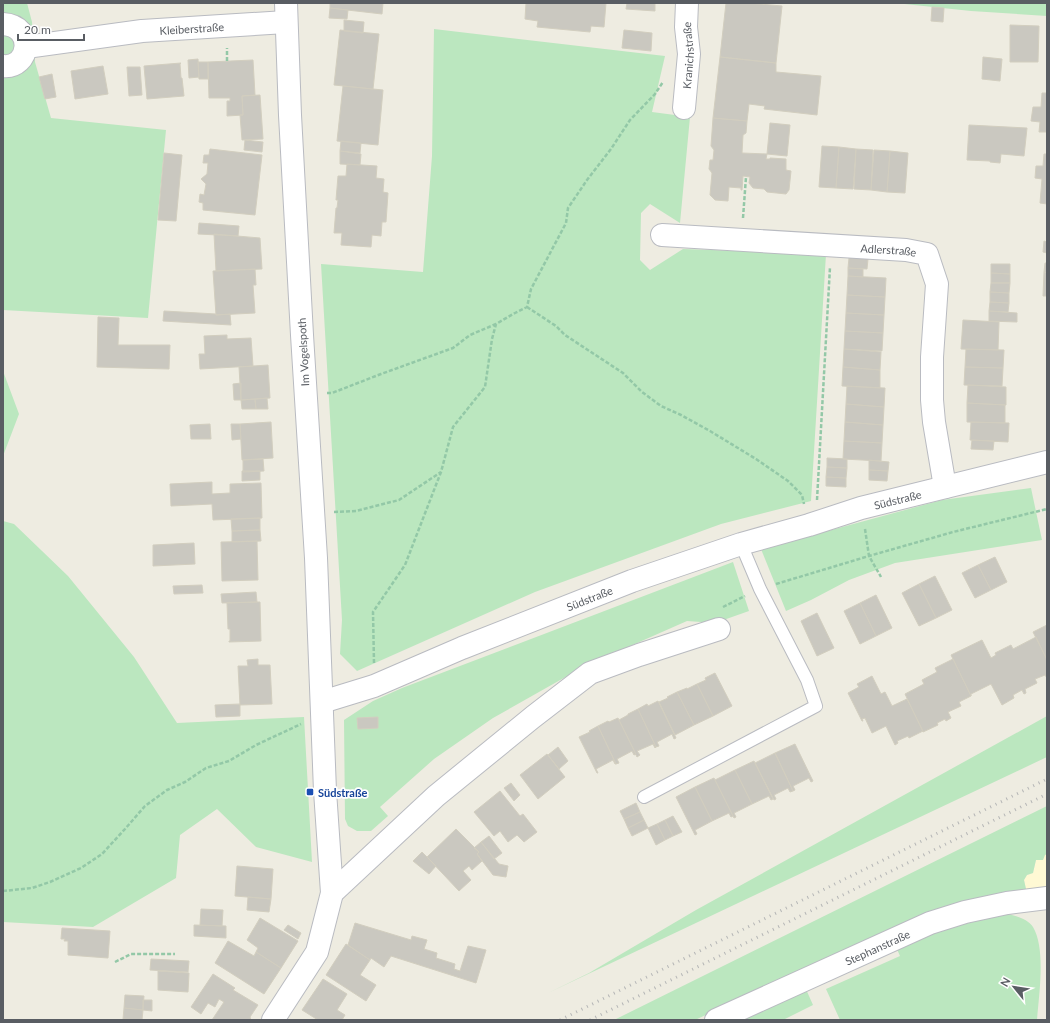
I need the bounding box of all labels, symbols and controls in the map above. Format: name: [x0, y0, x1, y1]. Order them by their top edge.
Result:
scale bar: [18, 16, 84, 42]
street label: Kleiberstraße: [159, 19, 225, 36]
street label: Kranichstraße: [679, 21, 696, 89]
text: 20 m: [24, 22, 51, 37]
street label: Adlerstraße: [860, 241, 918, 258]
street label: Im Vogelspoth: [295, 317, 311, 387]
street label: Südstraße: [872, 487, 923, 511]
street label: Südstraße: [564, 583, 614, 613]
place label: Südstraße: [318, 786, 368, 799]
marker: Südstraße: [305, 787, 315, 797]
street label: Stephanstraße: [843, 927, 912, 967]
north arrow: [994, 967, 1034, 1007]
text: N: [997, 975, 1013, 989]

